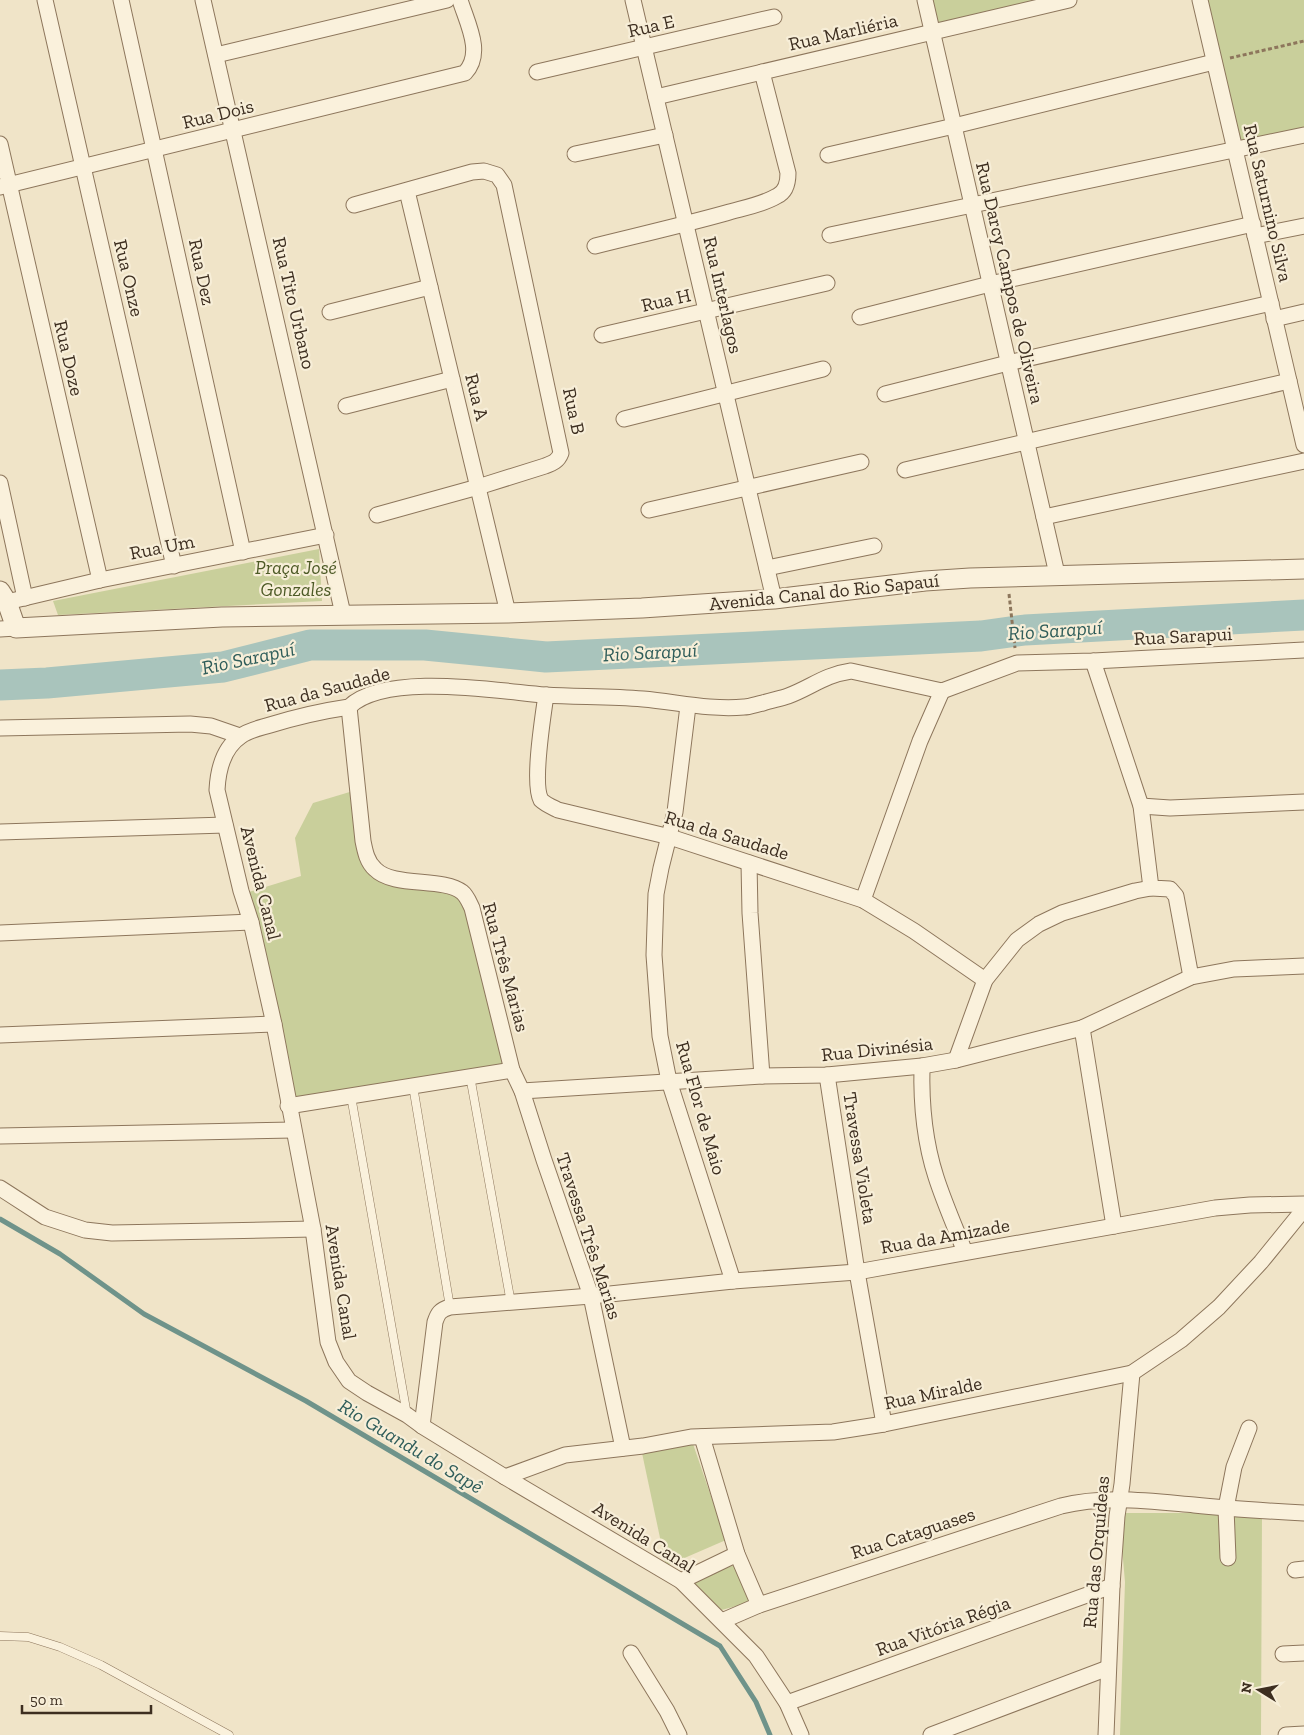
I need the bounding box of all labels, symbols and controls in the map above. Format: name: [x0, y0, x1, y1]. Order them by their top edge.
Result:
street label: Rua Marliéria: [786, 8, 900, 56]
street label: Rua E: [625, 10, 677, 42]
street label: Rua Dois: [180, 94, 256, 134]
street label: Rua Saturnino Silva: [1239, 122, 1297, 284]
street label: Rua Darcy Campos de Oliveira: [971, 160, 1049, 406]
street label: Rua Interlagos: [698, 234, 748, 356]
street label: Rua Tito Urbano: [268, 235, 320, 372]
street label: Rua Onze: [109, 237, 149, 319]
street label: Rua Dez: [184, 237, 220, 307]
street label: Rua H: [639, 283, 693, 317]
street label: Rua Doze: [49, 318, 89, 398]
street label: Rua A: [460, 371, 494, 424]
street label: Rua B: [558, 385, 590, 437]
street label: Rua Um: [128, 529, 197, 565]
park label: Praça José Gonzales: [255, 556, 337, 601]
street label: Avenida Canal do Rio Sapauí: [708, 568, 940, 616]
water label: Rio Sarapuí: [1007, 615, 1104, 645]
street label: Rua Sarapui: [1133, 622, 1233, 650]
water label: Rio Sarapuí: [199, 636, 298, 680]
water label: Rio Sarapuí: [602, 637, 699, 666]
street label: Rua da Saudade: [262, 661, 392, 717]
street label: Rua da Saudade: [662, 805, 792, 865]
street label: Avenida Canal: [236, 824, 286, 942]
street label: Rua Três Marias: [478, 900, 534, 1034]
street label: Rua Divinésia: [820, 1032, 934, 1066]
street label: Rua Flor de Maio: [671, 1039, 731, 1178]
street label: Travessa Violeta: [838, 1090, 882, 1226]
street label: Travessa Três Marias: [551, 1150, 627, 1322]
street label: Rua da Amizade: [879, 1213, 1011, 1259]
street label: Avenida Canal: [321, 1223, 361, 1341]
street label: Rua Miralde: [882, 1371, 984, 1415]
water label: Rio Guandu do Sapê: [334, 1393, 488, 1499]
street label: Rua das Orquídeas: [1078, 1475, 1114, 1629]
street label: Avenida Canal: [589, 1496, 699, 1578]
street label: Rua Cataguases: [848, 1502, 978, 1564]
street label: Rua Vitória Régia: [873, 1591, 1013, 1661]
north arrow: [1234, 1665, 1284, 1715]
text: N: [1237, 1681, 1256, 1695]
scale bar: [22, 1682, 151, 1714]
text: 50 m: [30, 1691, 63, 1709]

